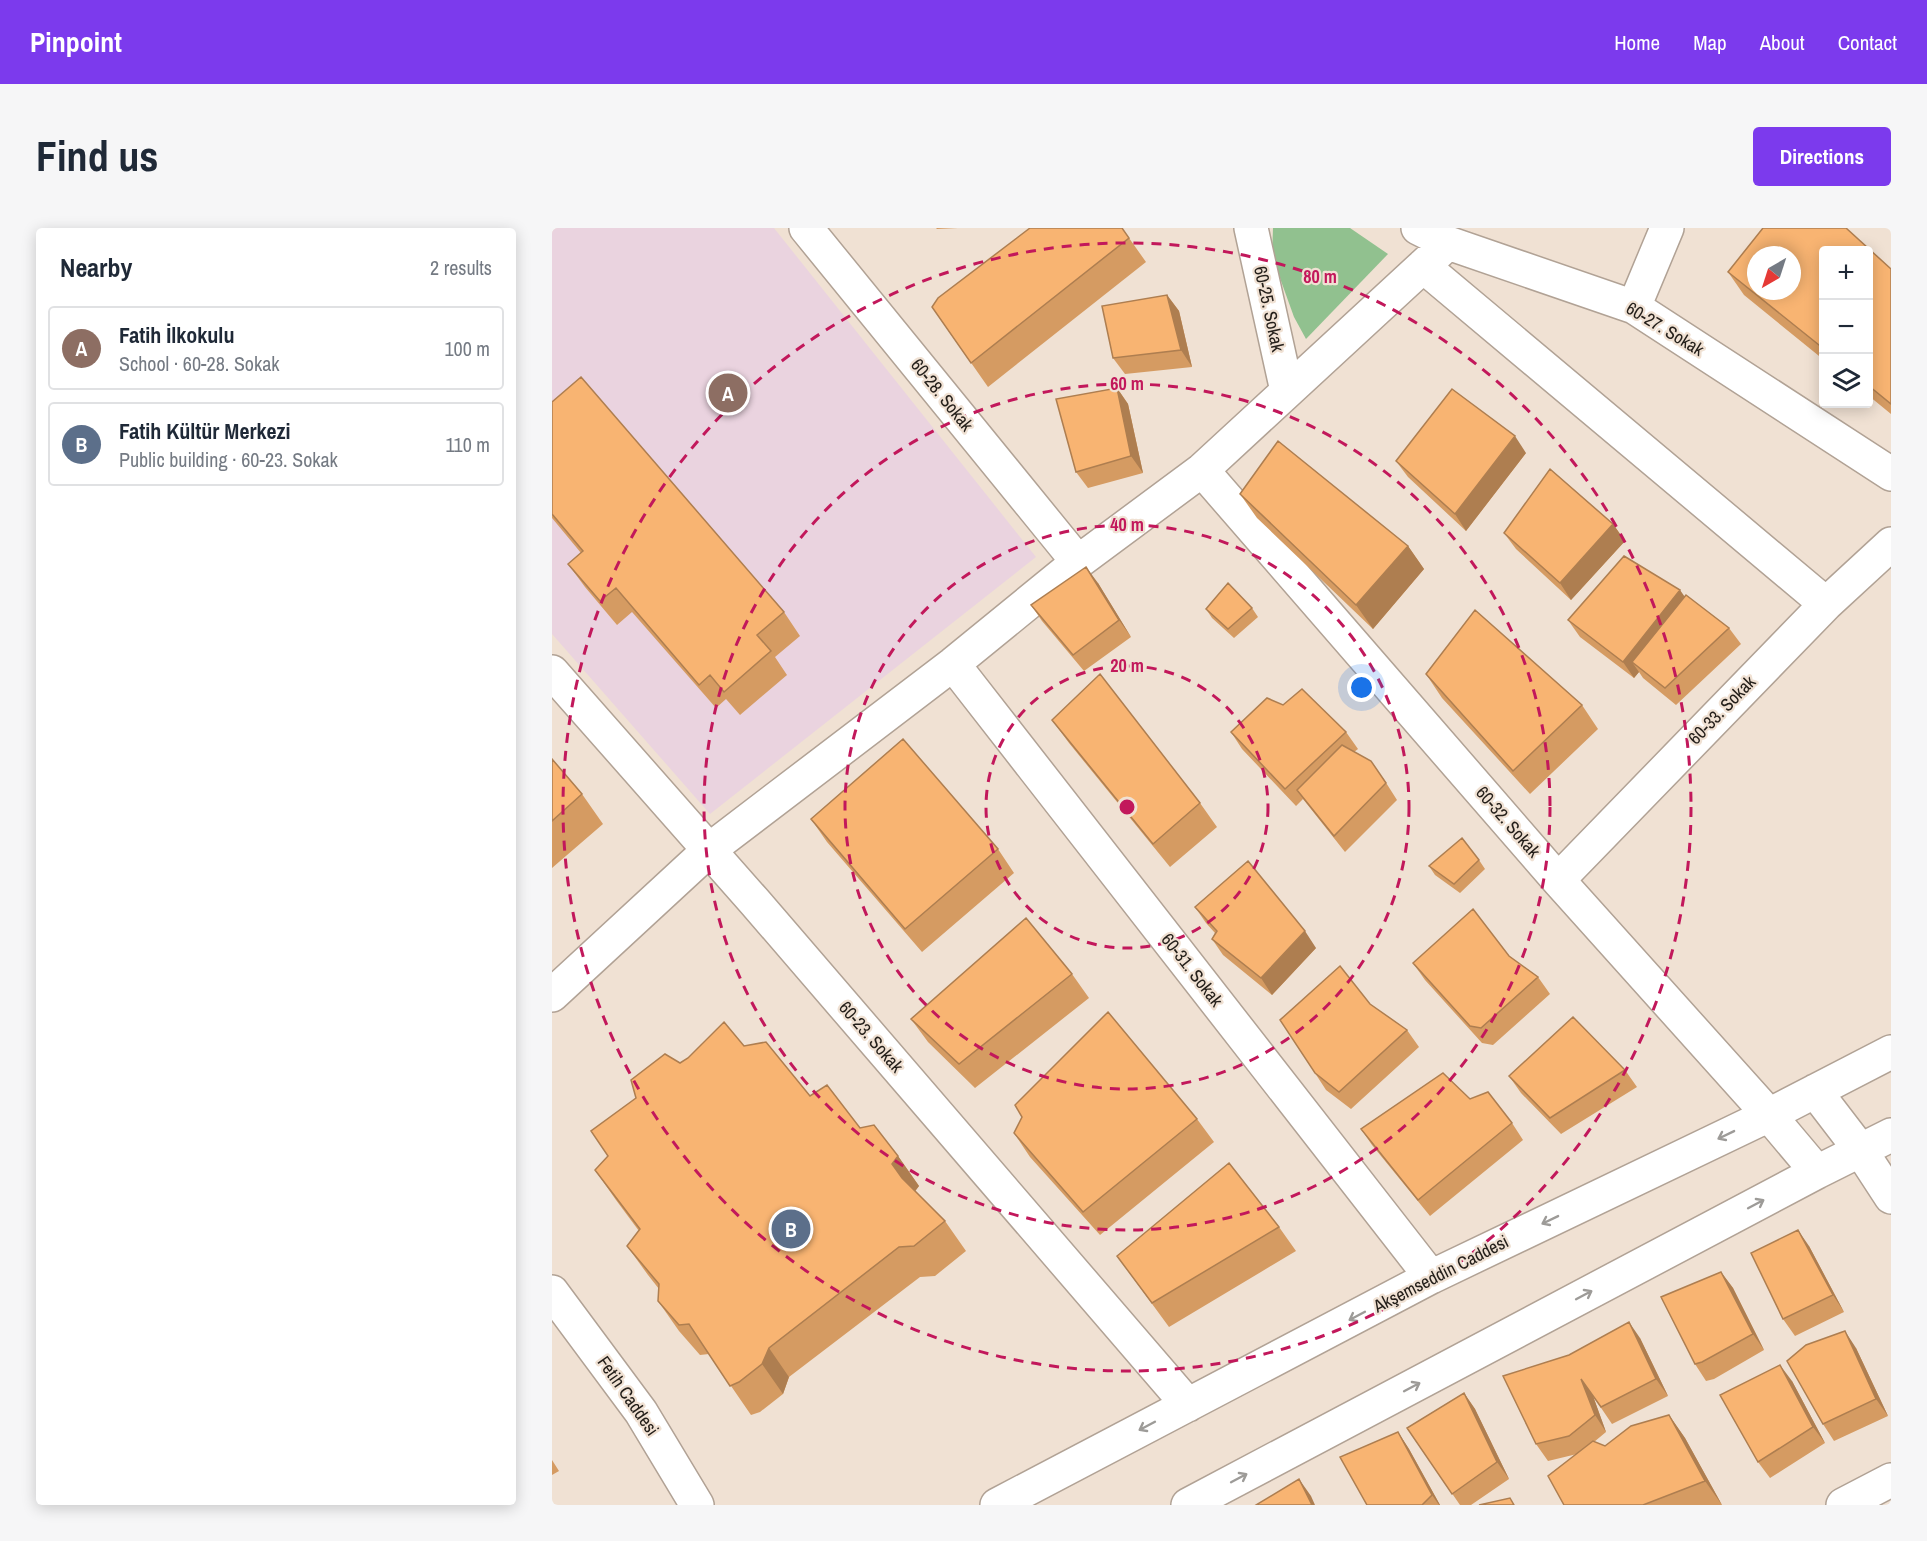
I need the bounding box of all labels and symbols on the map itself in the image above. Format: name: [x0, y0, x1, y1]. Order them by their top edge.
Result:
north arrow: [1747, 246, 1801, 300]
street label: 60-25. Sokak: [1248, 264, 1291, 355]
text: 80 m: [1303, 264, 1337, 289]
street label: 60-27. Sokak: [1622, 295, 1709, 362]
street label: 60-28. Sokak: [905, 353, 980, 437]
pin: A: [708, 370, 747, 416]
text: 60 m: [1110, 371, 1144, 396]
text: 40 m: [1110, 512, 1144, 537]
text: 20 m: [1110, 653, 1144, 678]
street label: 60-33. Sokak: [1682, 669, 1761, 750]
your location: [1347, 673, 1376, 702]
street label: 60-32. Sokak: [1470, 781, 1547, 863]
centre of rings: [1117, 797, 1137, 817]
street label: 60-31. Sokak: [1156, 928, 1229, 1012]
street label: 60-23. Sokak: [833, 996, 910, 1078]
one-way arrow: [1718, 1130, 1736, 1141]
one-way arrow: [1747, 1198, 1765, 1209]
pin: B: [772, 1206, 810, 1252]
one-way arrow: [1542, 1214, 1560, 1226]
street label: Akşemseddin Caddesi: [1368, 1229, 1513, 1319]
one-way arrow: [1575, 1289, 1592, 1301]
one-way arrow: [1349, 1310, 1366, 1322]
street label: Fetih Caddesi: [592, 1351, 665, 1441]
one-way arrow: [1402, 1381, 1420, 1392]
one-way arrow: [1139, 1421, 1157, 1432]
one-way arrow: [1230, 1472, 1248, 1483]

